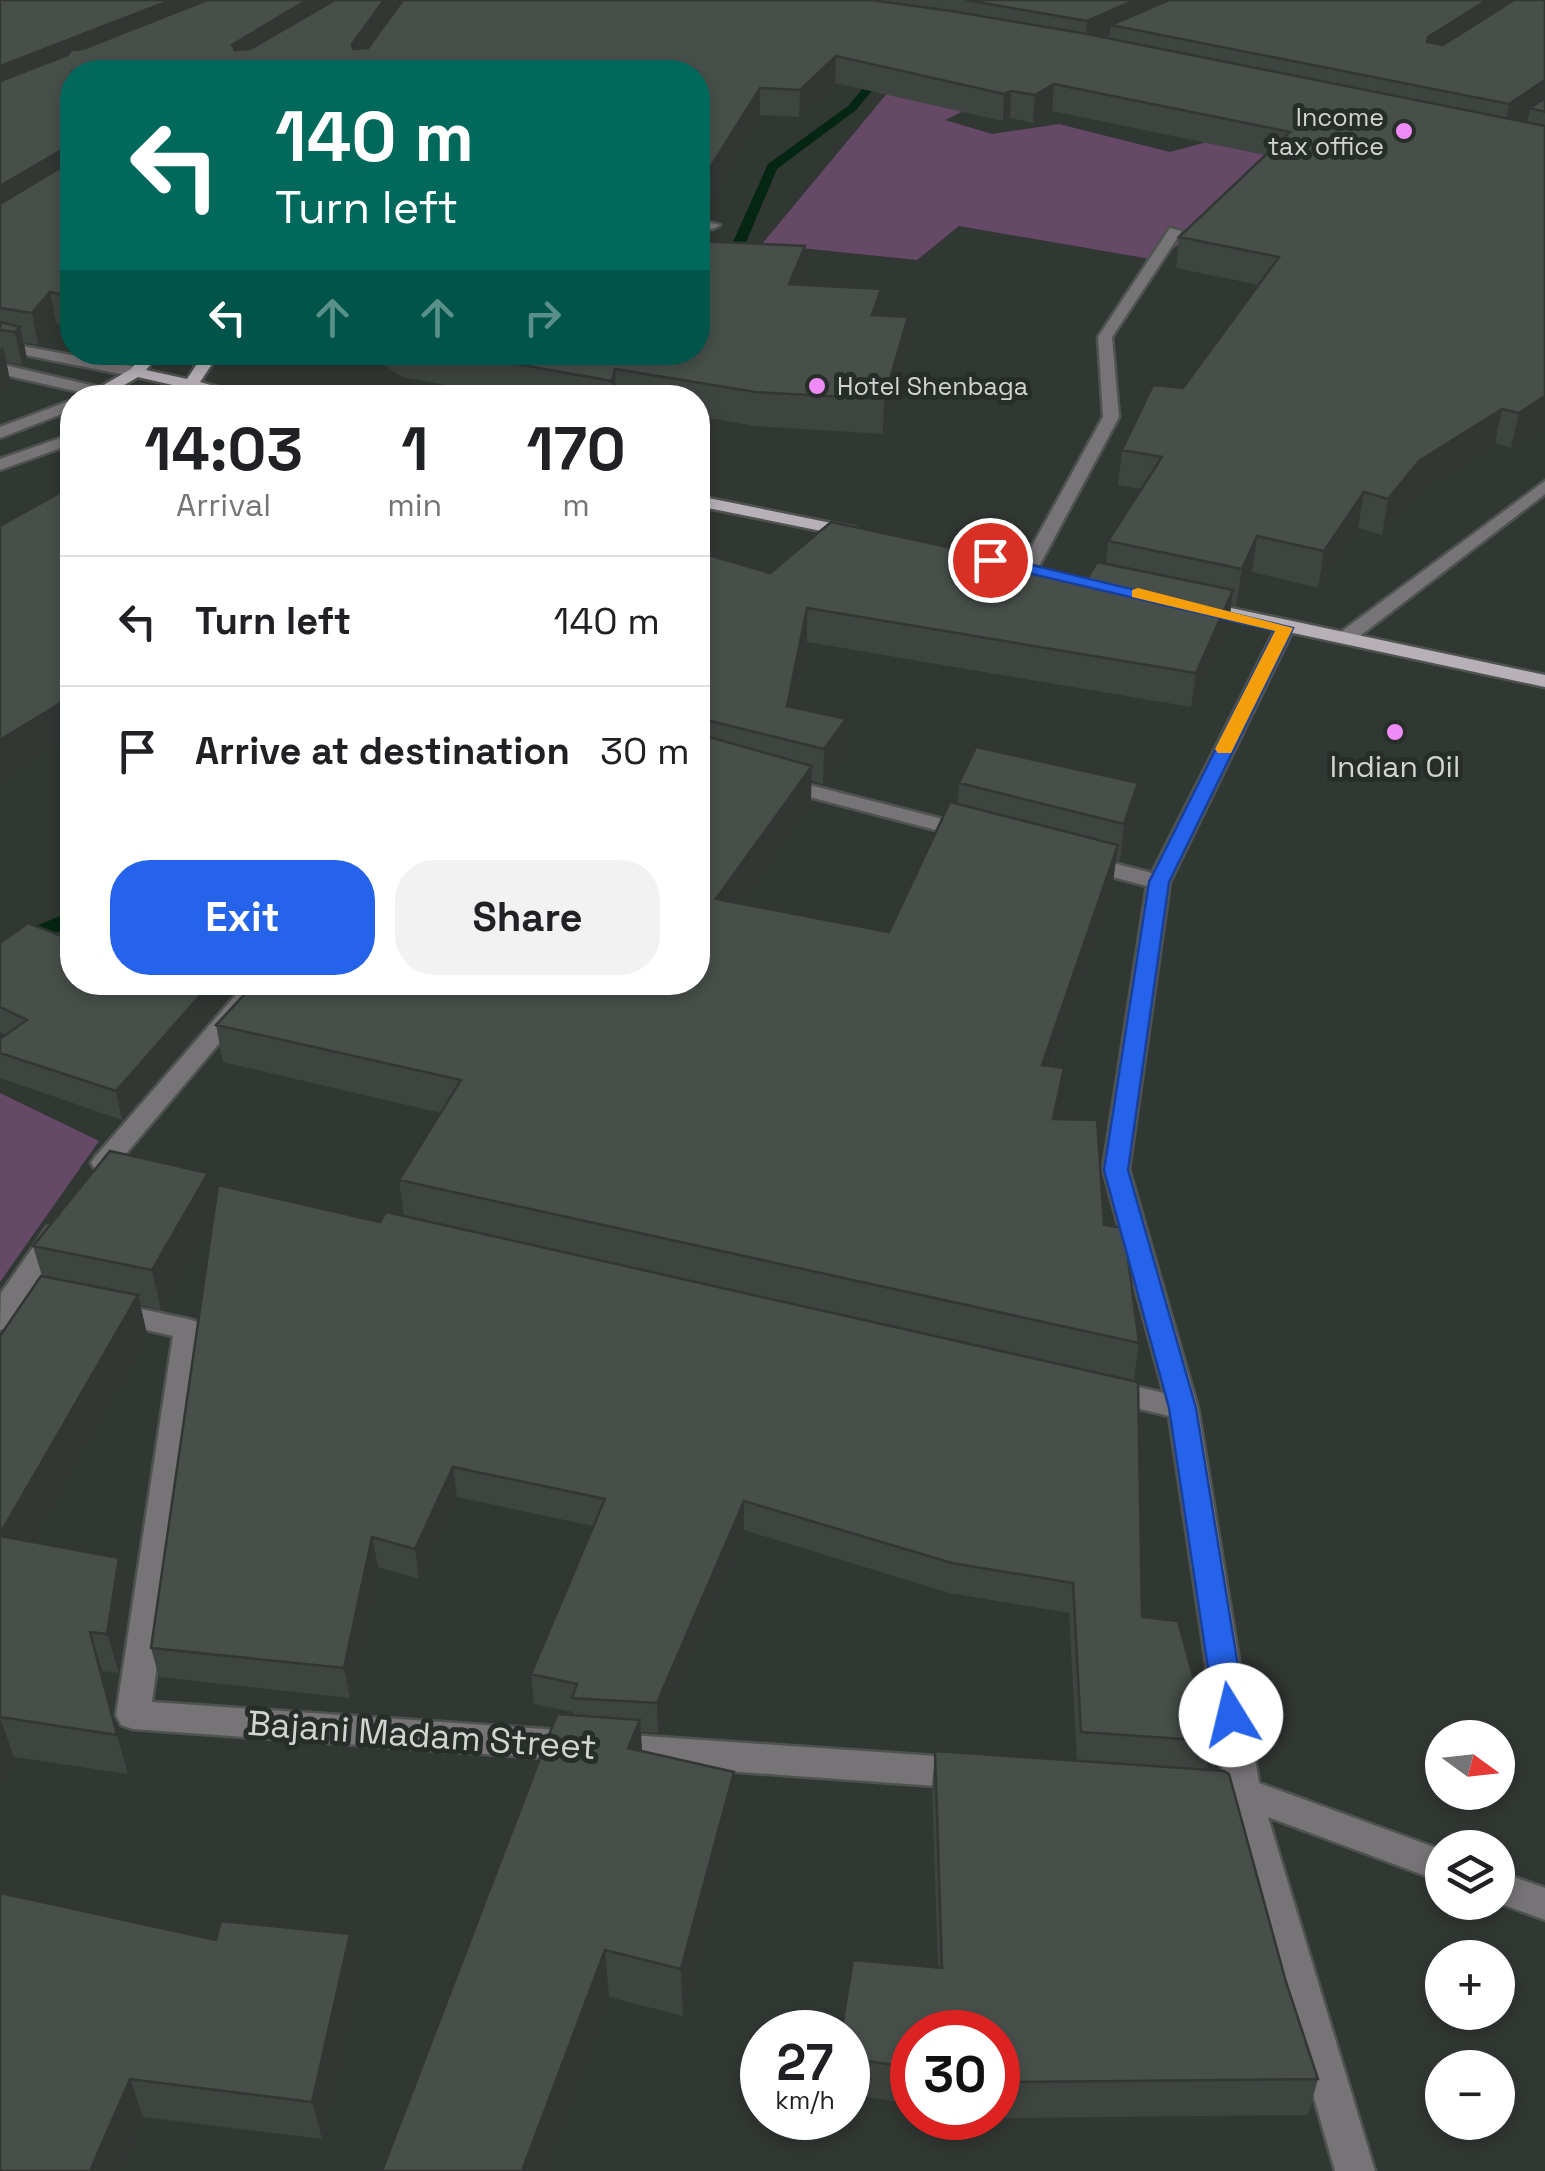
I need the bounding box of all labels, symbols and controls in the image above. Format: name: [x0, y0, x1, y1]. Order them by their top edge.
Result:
text: 140 m: [275, 92, 474, 181]
icon: left: [110, 100, 240, 230]
place label: Income tax office: [1268, 101, 1384, 162]
marker: Income tax office: [1393, 120, 1415, 142]
text: Turn left: [275, 179, 458, 236]
icon: left: [200, 290, 255, 345]
icon: ahead: [305, 290, 360, 345]
icon: ahead: [410, 290, 465, 345]
icon: right: [515, 290, 570, 345]
place label: Hotel Shenbaga: [837, 370, 1028, 402]
marker: Hotel Shenbaga: [806, 375, 828, 397]
text: 14:03: [144, 411, 303, 488]
text: 1: [401, 411, 428, 488]
text: 170: [527, 411, 626, 488]
text: Arrival: [176, 485, 271, 525]
text: min: [387, 485, 442, 525]
text: m: [562, 485, 590, 525]
pin: [948, 518, 1033, 603]
icon: arrive: [963, 533, 1018, 588]
icon: left: [110, 594, 165, 649]
text: Turn left: [195, 597, 351, 645]
text: 140 m: [554, 597, 660, 645]
marker: Indian Oil: [1384, 721, 1406, 743]
icon: arrive: [110, 724, 165, 779]
text: Arrive at destination: [195, 727, 570, 775]
text: 30 m: [600, 727, 690, 775]
place label: Indian Oil: [1330, 747, 1460, 786]
button: Exit: [110, 860, 375, 975]
button: Share: [395, 860, 660, 975]
position arrow: [1179, 1663, 1283, 1767]
street label: Bajani Madam Street: [246, 1701, 598, 1769]
north arrow: [1425, 1720, 1515, 1810]
map controls: [1425, 1720, 1515, 2140]
button: layers: [1425, 1830, 1515, 1920]
button: +: [1425, 1940, 1515, 2030]
speed limit sign: 30: [890, 2010, 1020, 2140]
text: 27: [777, 2031, 833, 2095]
button: −: [1425, 2050, 1515, 2140]
text: km/h: [775, 2084, 835, 2116]

